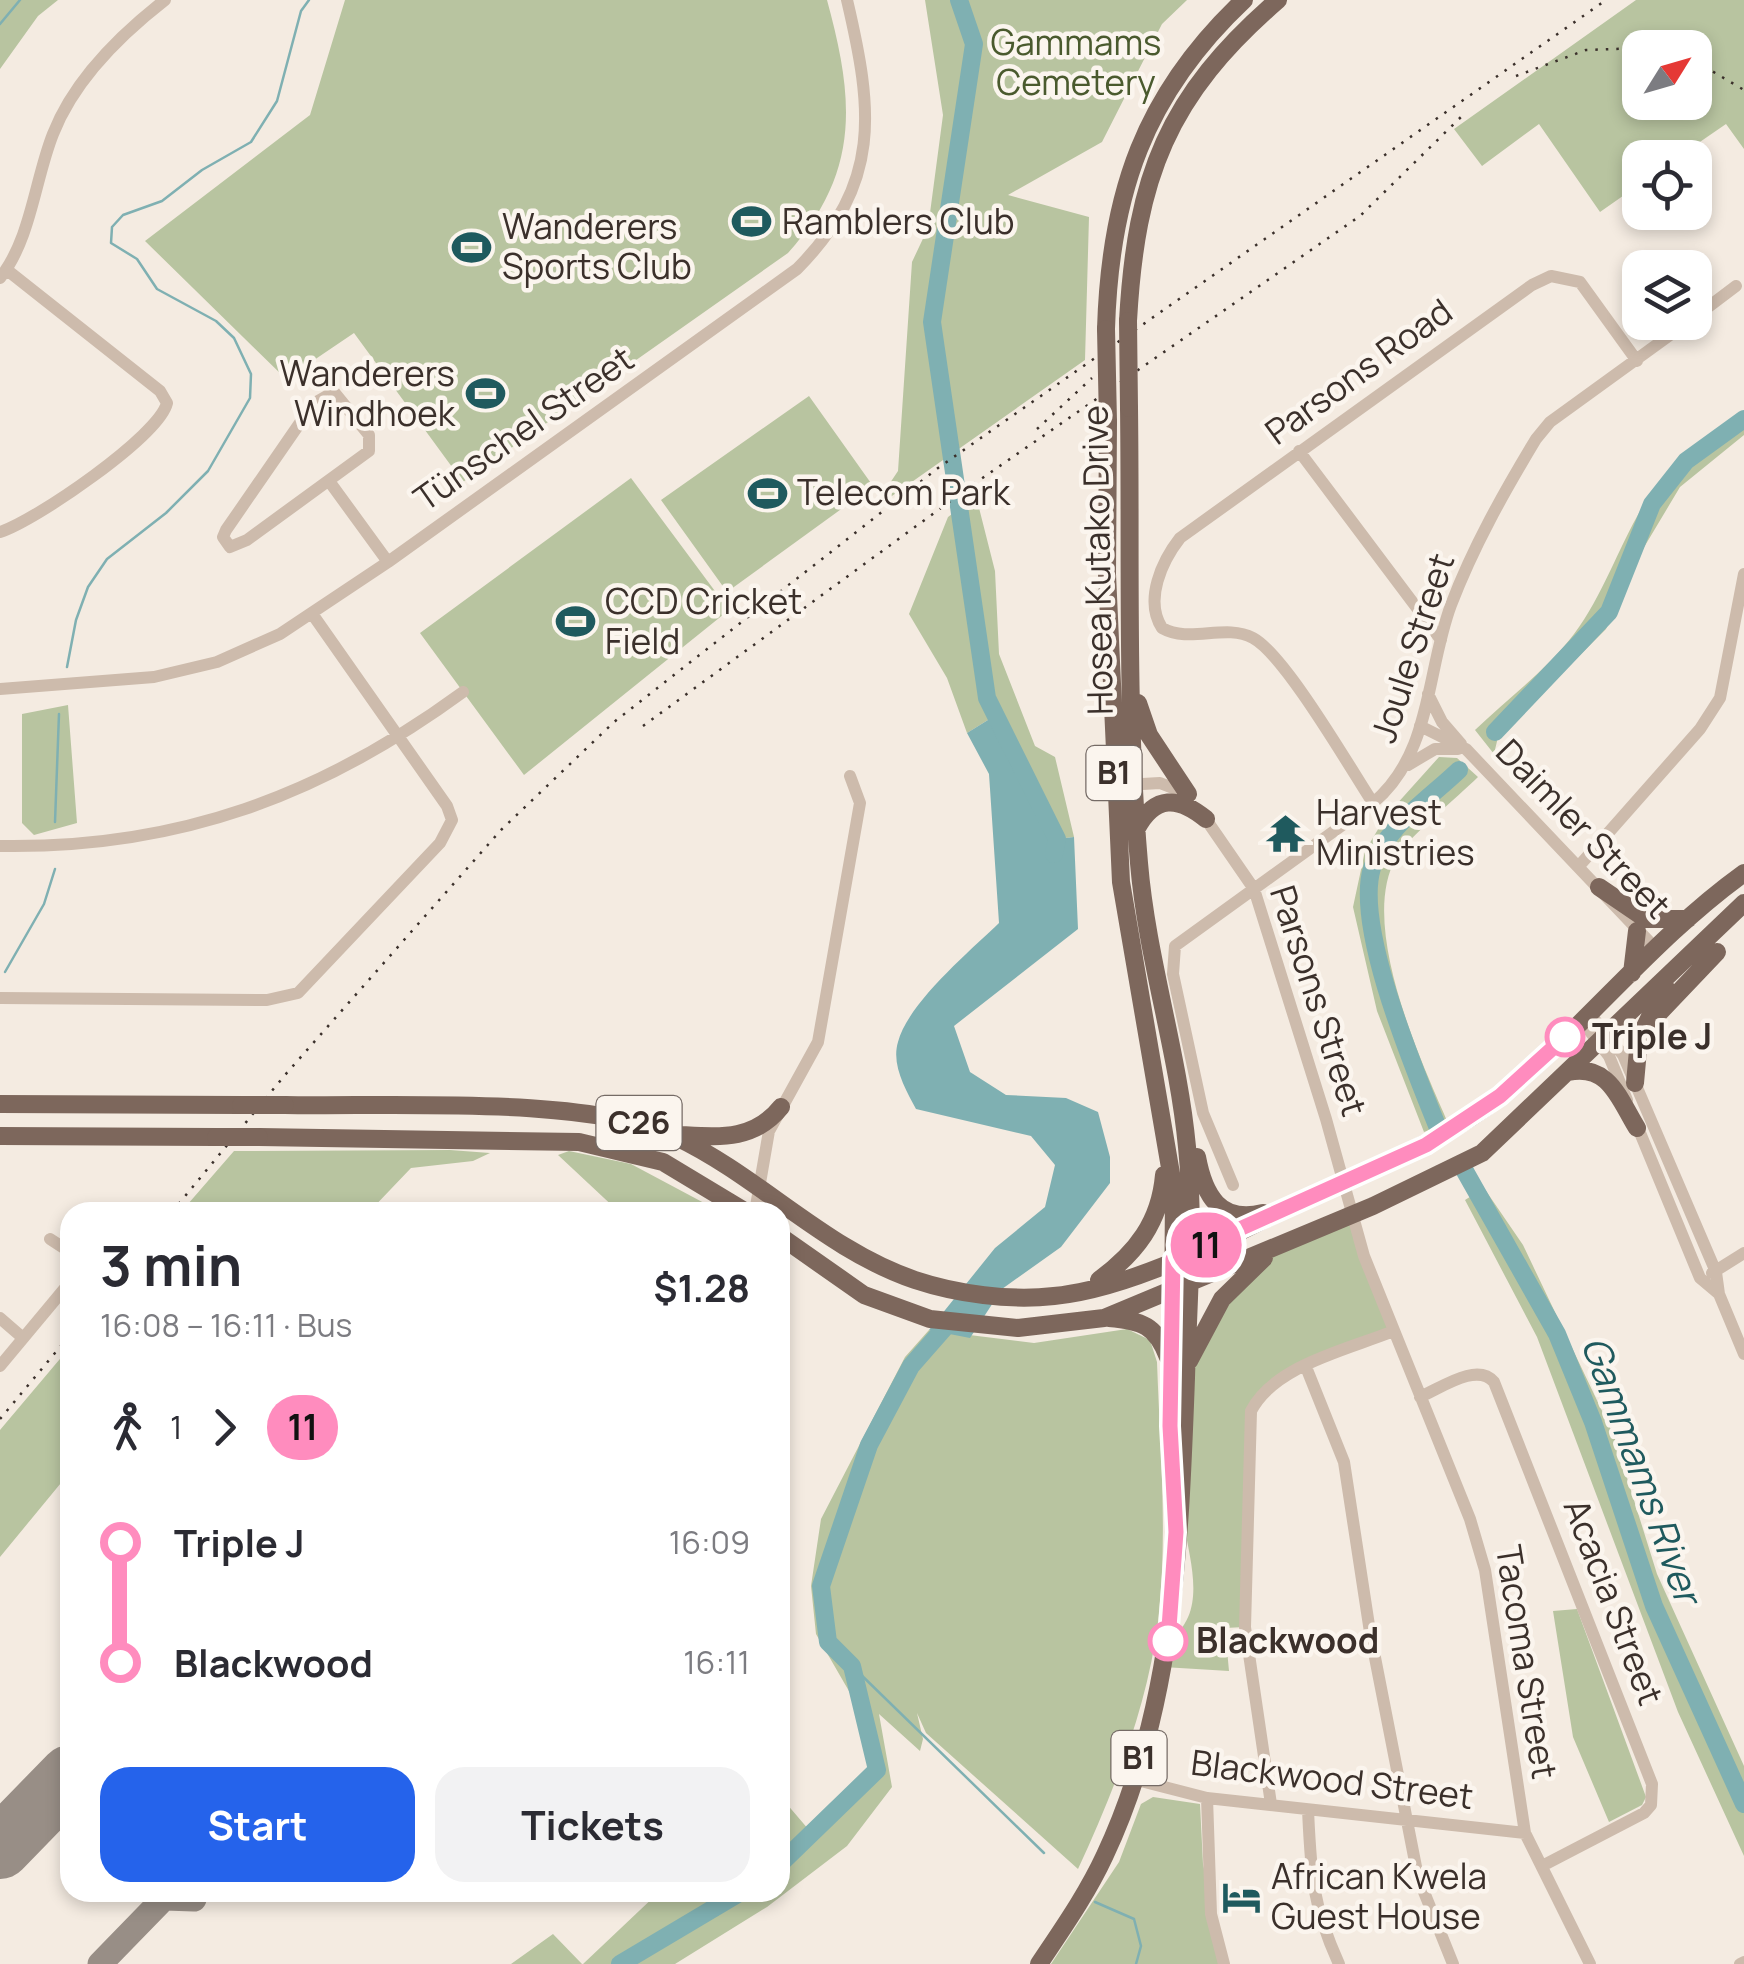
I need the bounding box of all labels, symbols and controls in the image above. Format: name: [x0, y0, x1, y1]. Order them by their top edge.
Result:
park label: Gammams Cemetery: [991, 18, 1161, 106]
north arrow: [1622, 30, 1712, 120]
map controls: [1622, 30, 1712, 340]
button: locate: [1622, 140, 1712, 230]
place label: Ramblers Club: [782, 197, 1015, 245]
sports icon: Ramblers Club: [731, 201, 773, 243]
place label: Wanderers Sports Club: [502, 202, 692, 290]
sports icon: Wanderers Sports Club: [451, 226, 493, 268]
button: layers: [1622, 250, 1712, 340]
street label: Parsons Road: [1255, 287, 1461, 455]
street label: Tünschel Street: [404, 335, 643, 522]
place label: Wanderers Windhoek: [280, 349, 457, 437]
sports icon: Wanderers Windhoek: [464, 373, 506, 415]
street label: Hosea Kutako Drive: [1070, 405, 1124, 715]
place label: Telecom Park: [797, 468, 1012, 516]
sports icon: Telecom Park: [746, 472, 788, 514]
street label: Joule Street: [1359, 547, 1465, 748]
place label: CCD Cricket Field: [605, 577, 802, 665]
sports icon: CCD Cricket Field: [554, 601, 596, 643]
street label: Daimler Street: [1486, 728, 1682, 928]
road number: B1: [1086, 746, 1142, 800]
place label: Harvest Ministries: [1316, 788, 1475, 876]
temple icon: Harvest Ministries: [1265, 812, 1307, 854]
street label: Parsons Street: [1259, 879, 1379, 1122]
place label: Triple J: [1592, 1012, 1712, 1060]
marker: Triple J: [1546, 1018, 1584, 1056]
road number: C26: [596, 1096, 682, 1150]
line badge: 11: [1161, 1212, 1251, 1278]
text: 11: [1191, 1221, 1221, 1269]
text: 3 min: [100, 1227, 242, 1303]
text: $1.28: [654, 1261, 750, 1313]
text: 16:08 – 16:11 · Bus: [100, 1303, 352, 1347]
water label: Gammams River: [1570, 1329, 1717, 1614]
icon: walk: [100, 1400, 155, 1455]
icon: forward: [197, 1400, 252, 1455]
text: 11: [287, 1403, 318, 1451]
text: 1: [170, 1405, 182, 1449]
street label: Acacia Street: [1553, 1492, 1675, 1712]
text: Triple J: [174, 1516, 305, 1568]
text: 16:09: [669, 1520, 750, 1564]
street label: Tacoma Street: [1485, 1541, 1569, 1782]
place label: Blackwood: [1196, 1616, 1379, 1664]
marker: Blackwood: [1149, 1622, 1187, 1660]
text: Blackwood: [174, 1636, 373, 1688]
text: 16:11: [683, 1640, 750, 1684]
road number: B1: [1112, 1731, 1166, 1785]
street label: Blackwood Street: [1188, 1738, 1476, 1820]
button: Start: [100, 1767, 415, 1882]
button: Tickets: [435, 1767, 750, 1882]
place label: African Kwela Guest House: [1271, 1852, 1487, 1940]
hotel icon: African Kwela Guest House: [1220, 1876, 1262, 1918]

